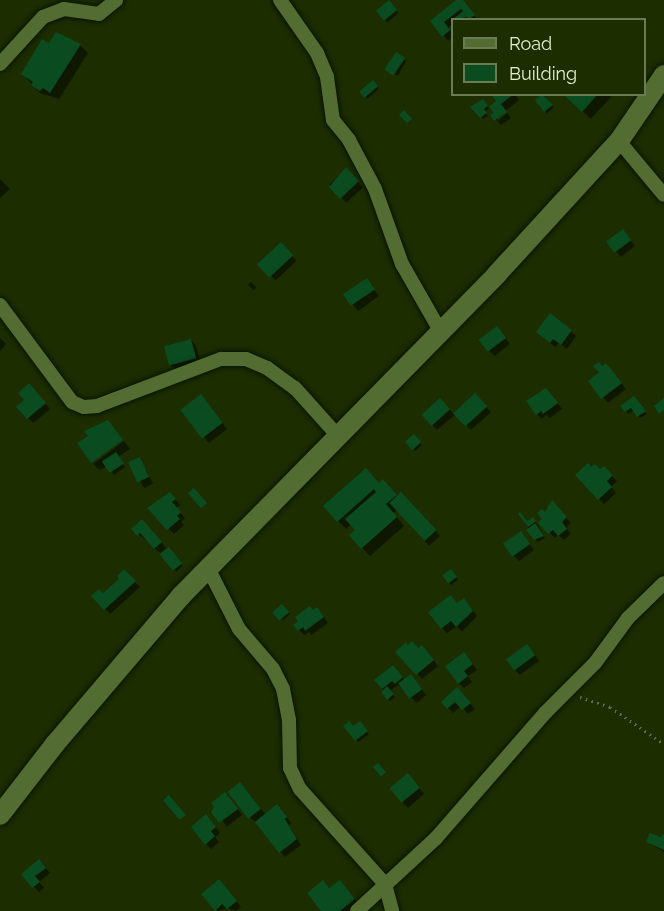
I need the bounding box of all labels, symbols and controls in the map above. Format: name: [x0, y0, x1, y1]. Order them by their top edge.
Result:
legend: [451, 18, 646, 96]
text: Road: [509, 33, 552, 54]
text: Building: [509, 63, 577, 84]

